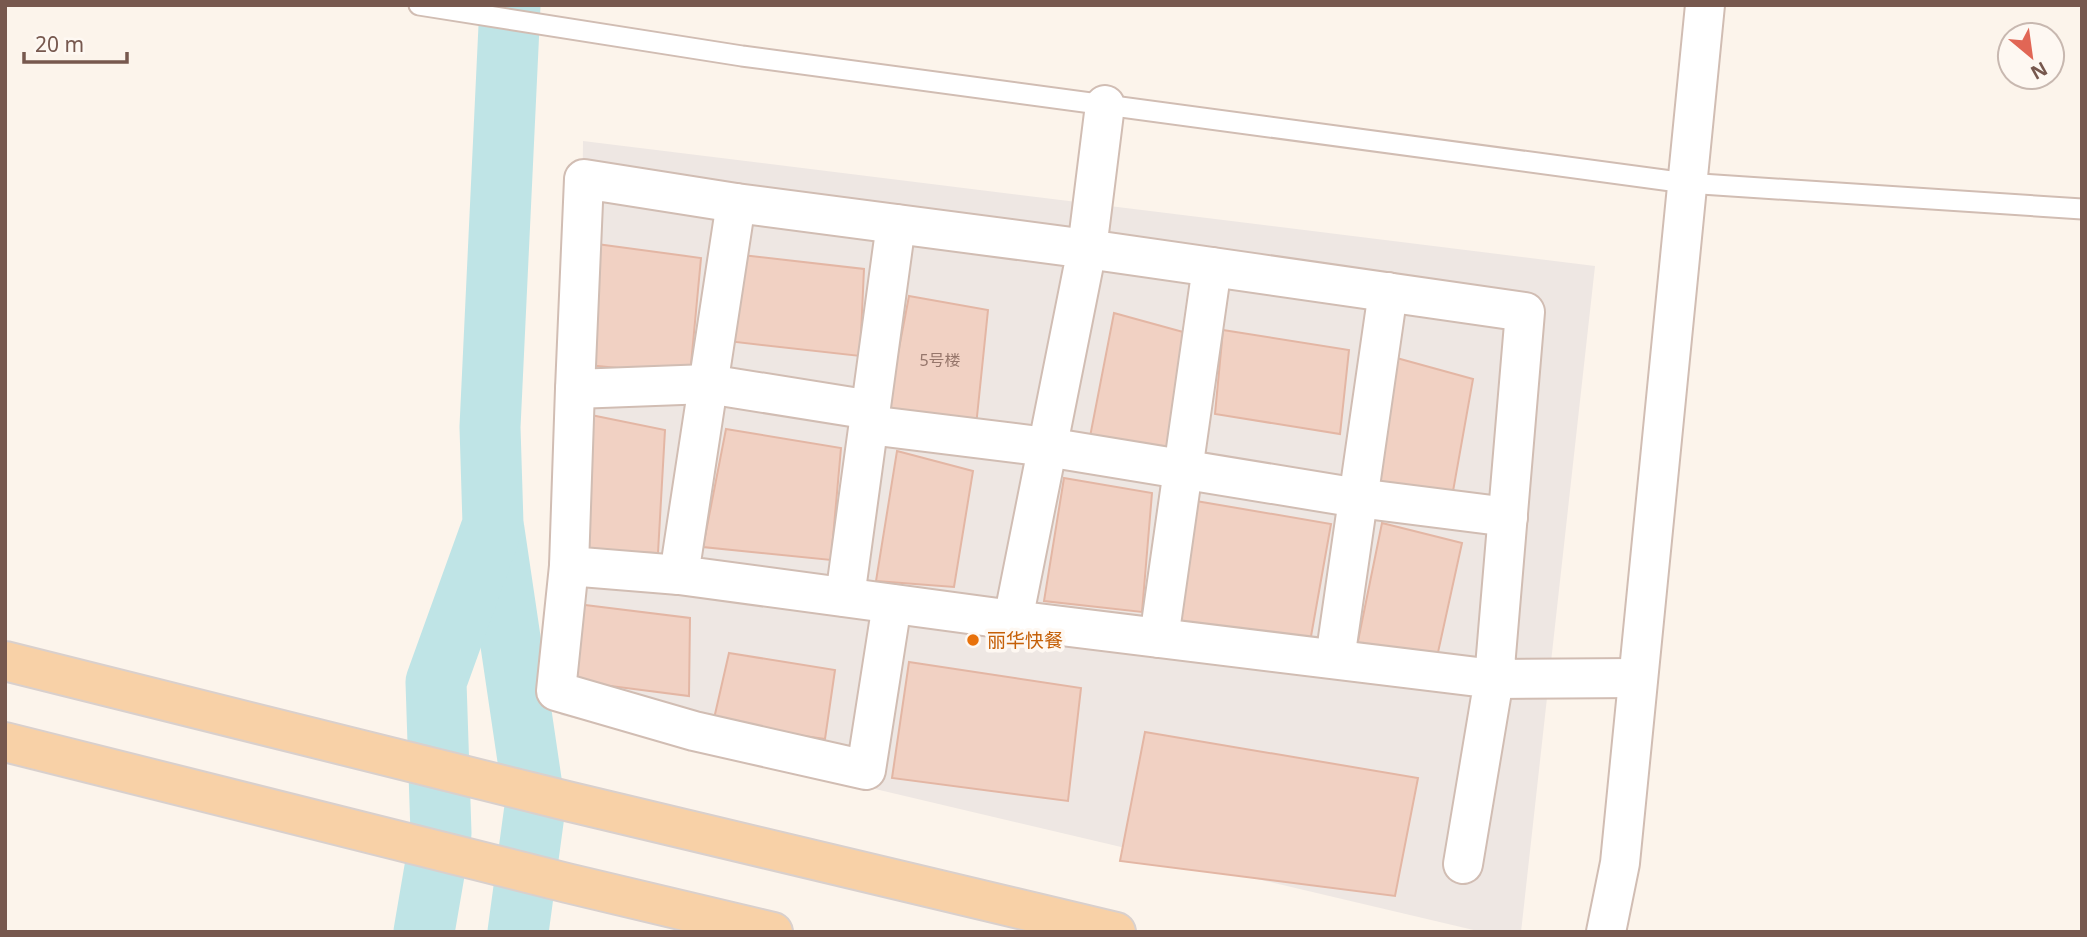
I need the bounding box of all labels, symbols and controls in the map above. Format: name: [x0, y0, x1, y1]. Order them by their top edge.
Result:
scale bar: [24, 21, 128, 65]
north arrow: [1996, 21, 2066, 91]
text: 20 m: [35, 30, 84, 58]
text: N: [2026, 56, 2052, 86]
house number: 5号楼: [919, 349, 961, 371]
place label: 丽华快餐: [987, 627, 1063, 653]
marker: 丽华快餐: [965, 632, 981, 648]

